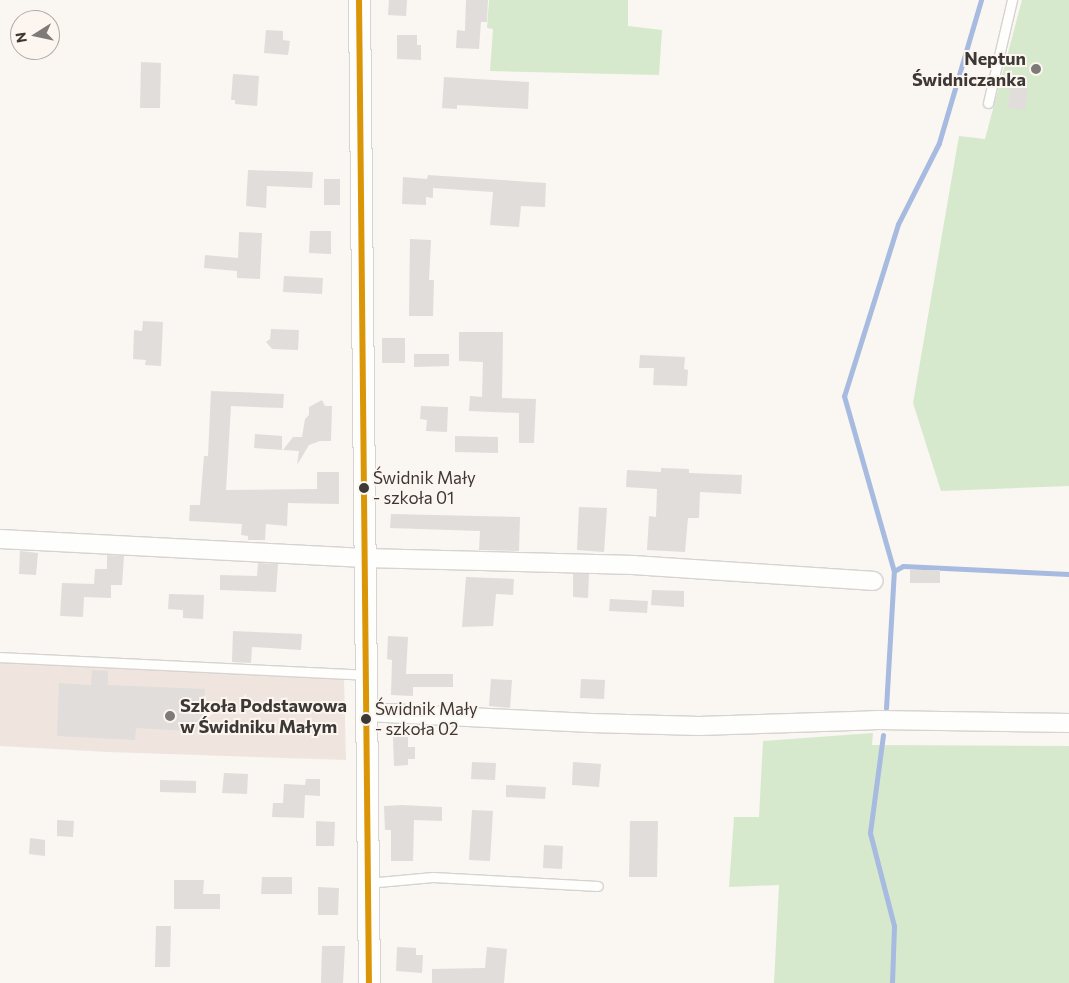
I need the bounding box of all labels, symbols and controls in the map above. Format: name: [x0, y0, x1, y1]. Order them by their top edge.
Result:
north arrow: [10, 10, 60, 60]
text: N: [11, 31, 30, 44]
place label: Neptun Świdniczanka: [912, 48, 1026, 90]
marker: Neptun Świdniczanka: [1030, 63, 1042, 75]
place label: Świdnik Mały - szkoła 01: [373, 468, 476, 508]
marker: Świdnik Mały - szkoła 01: [359, 483, 369, 493]
place label: Szkoła Podstawowa w Świdniku Małym: [180, 695, 347, 738]
place label: Świdnik Mały - szkoła 02: [375, 699, 478, 739]
marker: Szkoła Podstawowa w Świdniku Małym: [164, 710, 176, 722]
marker: Świdnik Mały - szkoła 02: [361, 714, 371, 724]

